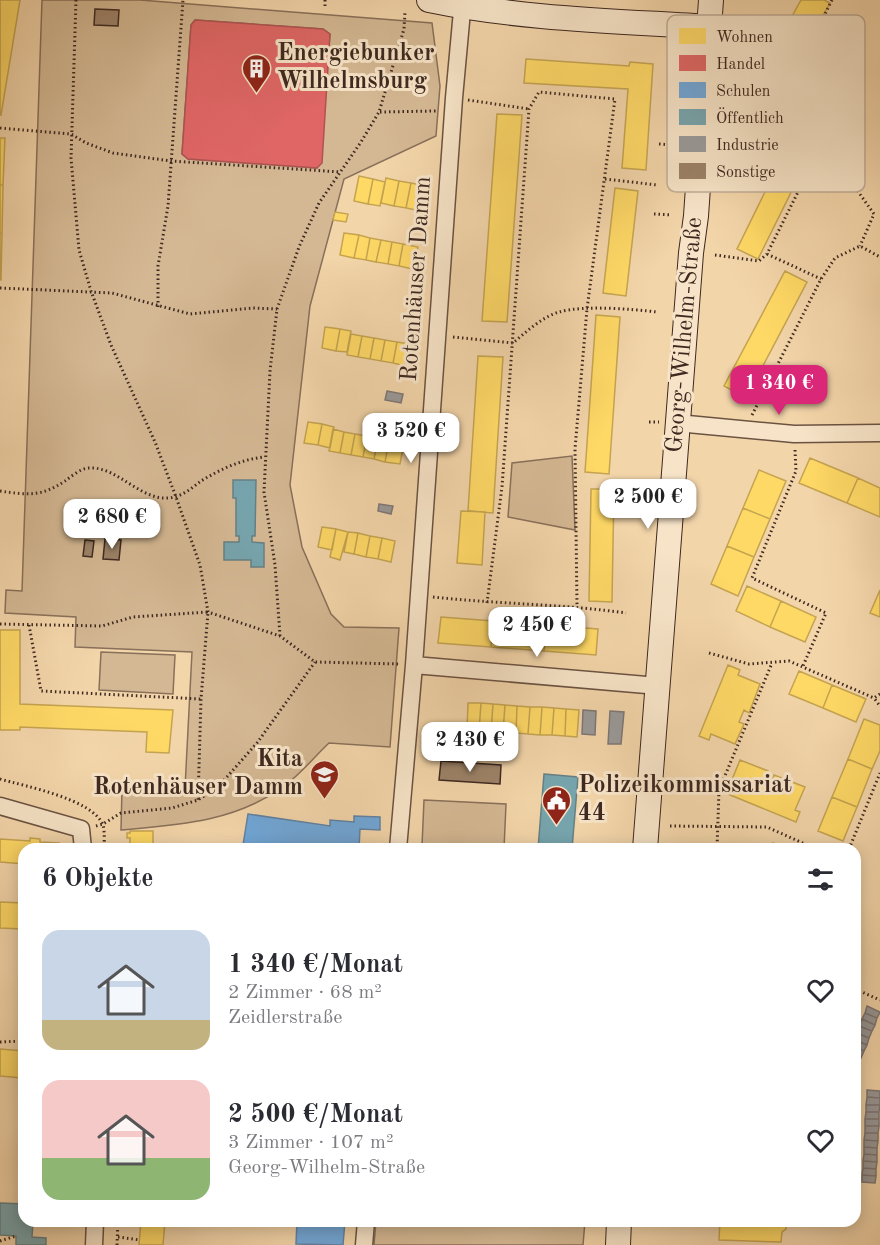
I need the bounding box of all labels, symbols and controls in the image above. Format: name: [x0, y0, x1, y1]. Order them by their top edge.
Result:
legend: [667, 15, 865, 192]
text: Wohnen: [716, 30, 773, 46]
place label: Energiebunker Wilhelmsburg: [277, 42, 435, 94]
building icon: Energiebunker Wilhelmsburg: [240, 52, 272, 94]
text: Handel: [716, 57, 765, 73]
text: Schulen: [716, 84, 771, 100]
text: Öffentlich: [716, 107, 784, 127]
text: Industrie: [716, 138, 779, 154]
text: Sonstige: [716, 165, 775, 181]
street label: Rotenhäuser Damm: [398, 175, 436, 383]
street label: Georg-Wilhelm-Straße: [663, 216, 707, 454]
pin: 1 340 €: [724, 365, 834, 416]
text: 1 340 €: [744, 374, 814, 394]
pin: 3 520 €: [356, 413, 466, 464]
text: 3 520 €: [376, 422, 446, 442]
pin: 2 500 €: [593, 479, 703, 530]
text: 2 500 €: [613, 488, 683, 508]
pin: 2 680 €: [57, 499, 167, 550]
text: 2 680 €: [77, 508, 147, 528]
pin: 2 450 €: [482, 607, 592, 658]
text: 2 450 €: [502, 616, 572, 636]
pin: 2 430 €: [415, 722, 525, 773]
text: 2 430 €: [435, 731, 505, 751]
place label: Kita Rotenhäuser Damm: [93, 748, 303, 800]
school or university icon: Kita Rotenhäuser Damm: [308, 758, 340, 800]
place label: Polizeikommissariat 44: [578, 774, 792, 826]
public building icon: Polizeikommissariat 44: [541, 784, 573, 826]
icon: filters: [804, 863, 837, 896]
text: 6 Objekte: [42, 866, 154, 892]
text: 1 340 €/Monat: [228, 952, 403, 978]
icon: home: [90, 954, 162, 1026]
icon: heart: [804, 974, 837, 1007]
text: 2 Zimmer · 68 m²: [228, 983, 382, 1003]
text: Zeidlerstraße: [228, 1008, 342, 1028]
text: 2 500 €/Monat: [228, 1102, 403, 1128]
icon: home: [90, 1104, 162, 1176]
icon: heart: [804, 1124, 837, 1157]
text: 3 Zimmer · 107 m²: [228, 1133, 393, 1153]
text: Georg-Wilhelm-Straße: [228, 1158, 425, 1178]

